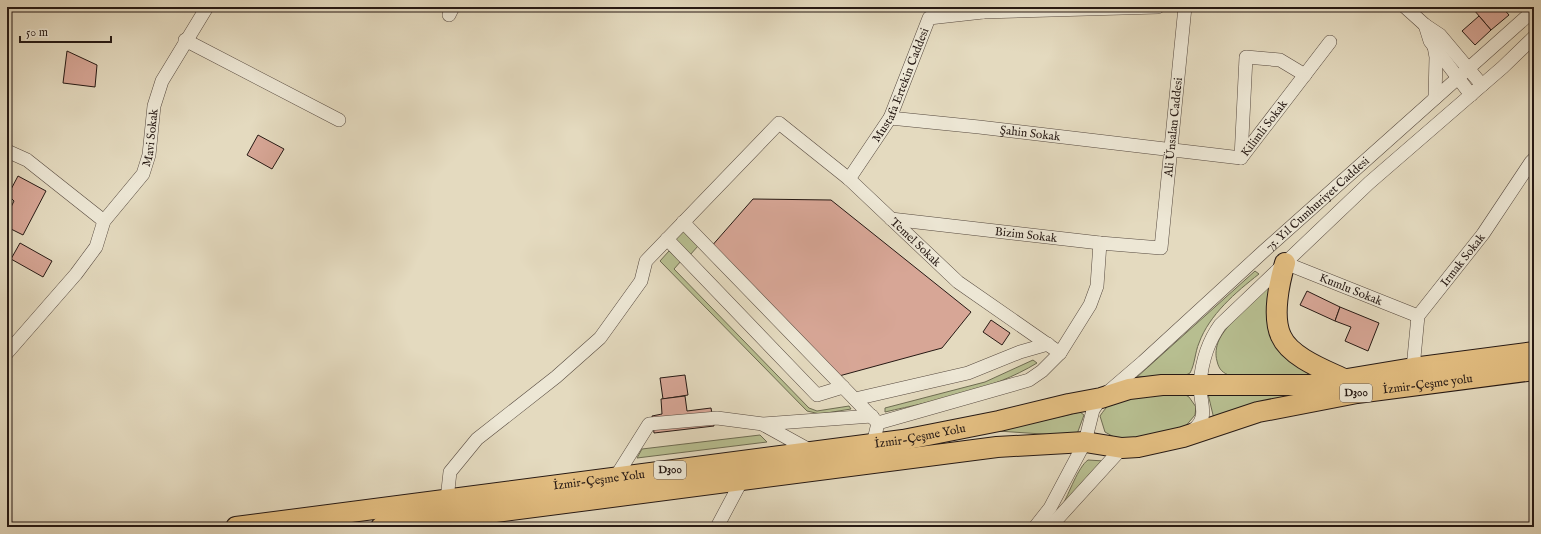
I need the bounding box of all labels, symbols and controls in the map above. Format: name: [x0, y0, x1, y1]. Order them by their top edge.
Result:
scale bar: [20, 18, 111, 44]
text: 50 m: [26, 25, 48, 40]
street label: Mustafa Ertekin Caddesi: [869, 26, 932, 145]
street label: Ali Ünsalan Caddesi: [1161, 77, 1185, 179]
street label: Kilimli Sokak: [1237, 96, 1291, 159]
street label: Mavi Sokak: [138, 108, 161, 168]
street label: Şahin Sokak: [999, 122, 1062, 144]
street label: 75. Yıl Cumhuriyet Caddesi: [1262, 153, 1372, 254]
street label: Temel Sokak: [887, 214, 945, 270]
street label: Bizim Sokak: [994, 224, 1059, 246]
street label: Irmak Sokak: [1437, 230, 1489, 289]
street label: Kumlu Sokak: [1317, 270, 1385, 309]
street label: İzmir-Çeşme yolu: [1382, 371, 1473, 397]
road number: D300: [1340, 384, 1372, 402]
street label: İzmir-Çeşme Yolu: [873, 420, 967, 451]
road number: D300: [654, 461, 686, 479]
street label: İzmir-Çeşme Yolu: [552, 466, 646, 493]

